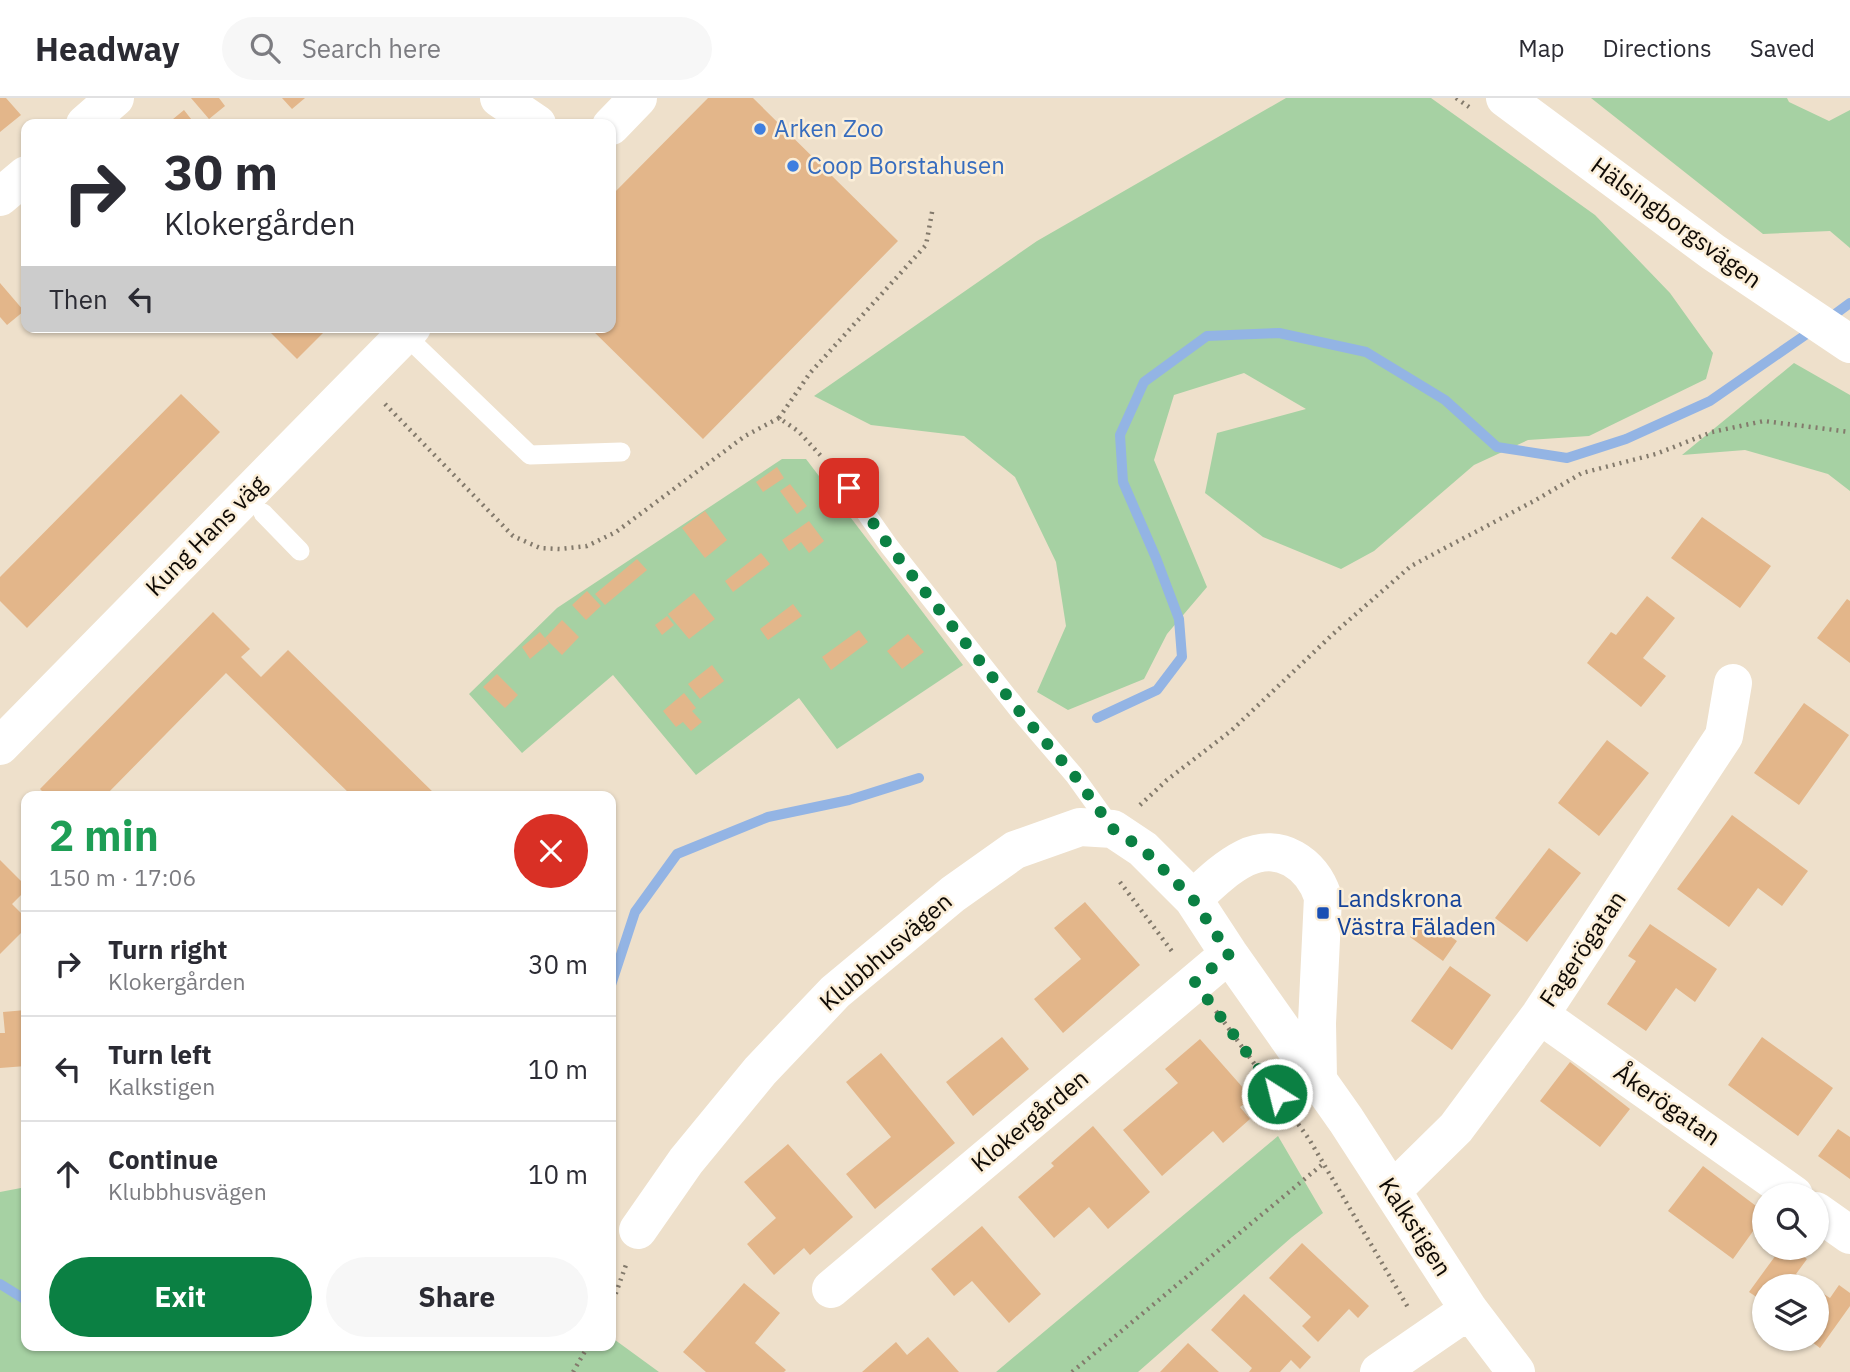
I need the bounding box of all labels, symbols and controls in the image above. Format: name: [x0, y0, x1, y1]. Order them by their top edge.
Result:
search box: [222, 17, 712, 80]
text: Headway: [35, 27, 180, 70]
icon: search: [246, 29, 284, 67]
text: Search here: [302, 31, 441, 65]
text: Map: [1518, 32, 1564, 64]
text: Directions: [1602, 32, 1712, 64]
text: Saved: [1750, 32, 1815, 64]
place label: Arken Zoo: [774, 112, 884, 144]
marker: Arken Zoo: [752, 121, 768, 137]
text: 30 m: [164, 140, 278, 203]
icon: right: [49, 147, 140, 238]
place label: Coop Borstahusen: [807, 149, 1005, 181]
street label: Hälsingborgsvägen: [1585, 149, 1768, 295]
marker: Coop Borstahusen: [785, 158, 801, 174]
text: Klokergården: [164, 202, 356, 244]
icon: left: [122, 280, 160, 318]
text: Then: [49, 282, 108, 316]
pin: [819, 458, 879, 518]
street label: Kung Hans väg: [138, 468, 273, 603]
icon: arrive: [830, 469, 868, 507]
text: 2 min: [49, 808, 159, 863]
button: close: [514, 814, 588, 888]
text: 150 m · 17:06: [49, 862, 196, 892]
place label: Landskrona Västra Fäladen: [1337, 882, 1496, 942]
street label: Fagerögatan: [1532, 884, 1633, 1013]
street label: Klubbhusvägen: [812, 885, 958, 1018]
marker: Landskrona Västra Fäladen: [1315, 905, 1331, 921]
text: Turn right: [108, 932, 227, 966]
icon: right: [49, 945, 87, 983]
text: 30 m: [528, 947, 588, 981]
text: Klokergården: [108, 966, 246, 996]
text: Turn left: [108, 1037, 211, 1071]
icon: left: [49, 1050, 87, 1088]
text: 10 m: [528, 1052, 588, 1086]
street label: Åkerögatan: [1608, 1056, 1727, 1153]
position arrow: [1240, 1057, 1314, 1131]
street label: Klokergården: [964, 1062, 1095, 1179]
text: Kalkstigen: [108, 1071, 215, 1101]
text: Continue: [108, 1142, 218, 1176]
icon: ahead: [49, 1155, 87, 1193]
text: 10 m: [528, 1157, 588, 1191]
street label: Kalkstigen: [1372, 1171, 1460, 1282]
text: Klubbhusvägen: [108, 1176, 267, 1206]
map controls: [1752, 1183, 1829, 1351]
button: search: [1752, 1183, 1829, 1260]
button: Exit: [49, 1257, 312, 1337]
button: Share: [326, 1257, 588, 1337]
button: layers: [1752, 1274, 1829, 1351]

